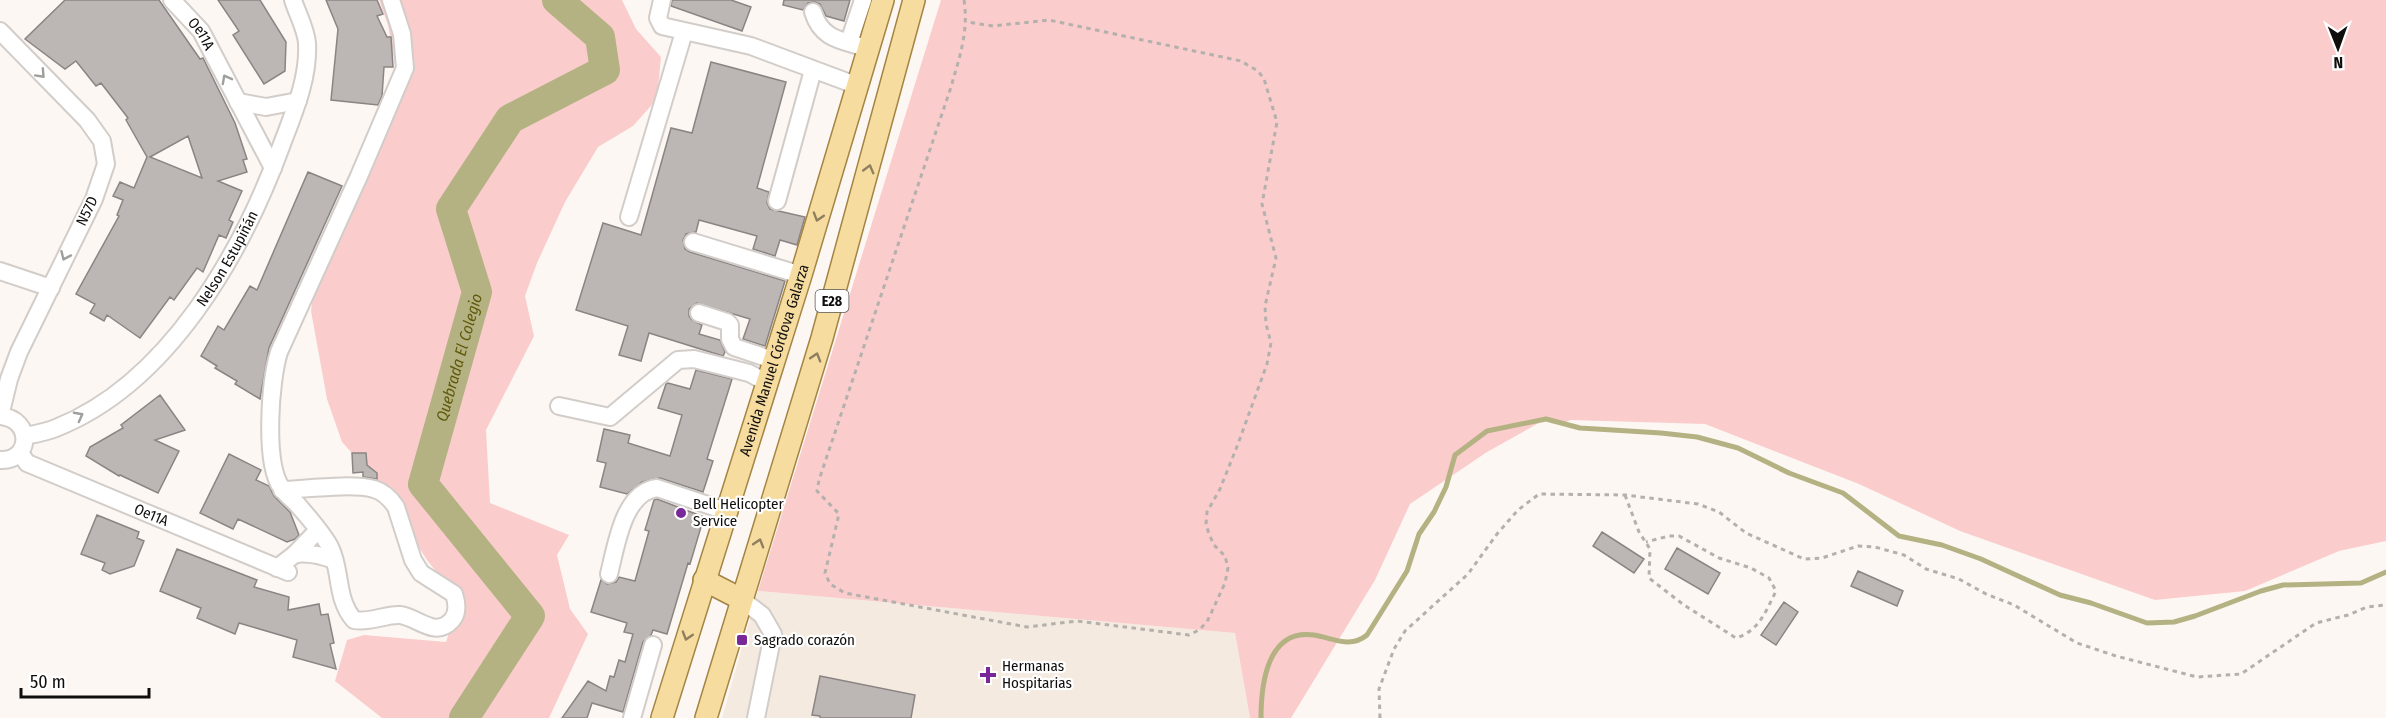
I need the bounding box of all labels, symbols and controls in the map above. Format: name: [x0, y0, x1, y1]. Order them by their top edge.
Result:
street label: Oe11A: [184, 14, 218, 53]
north arrow: [2308, 18, 2368, 78]
text: N: [2333, 53, 2343, 72]
one-way arrow: [33, 66, 44, 77]
one-way arrow: [222, 75, 233, 85]
one-way arrow: [861, 164, 874, 174]
street label: N57D: [72, 193, 102, 229]
street label: Nelson Estupiñán: [193, 208, 262, 310]
one-way arrow: [813, 211, 825, 222]
one-way arrow: [61, 250, 73, 261]
street label: Avenida Manuel Córdova Galarza: [736, 262, 813, 458]
road number: E28: [816, 290, 848, 312]
water label: Quebrada El Colegio: [432, 291, 486, 424]
one-way arrow: [809, 352, 821, 363]
one-way arrow: [73, 412, 83, 423]
place label: Bell Helicopter Service: [693, 495, 784, 530]
street label: Oe11A: [132, 500, 171, 530]
marker: Bell Helicopter Service: [674, 506, 688, 520]
one-way arrow: [751, 538, 764, 549]
one-way arrow: [682, 630, 694, 641]
place label: Sagrado corazón: [754, 631, 855, 649]
marker: Sagrado corazón: [735, 633, 749, 647]
place label: Hermanas Hospitarias: [1002, 657, 1072, 692]
scale bar: [21, 661, 148, 699]
marker: Hermanas Hospitarias: [979, 666, 997, 684]
text: 50 m: [30, 671, 66, 693]

